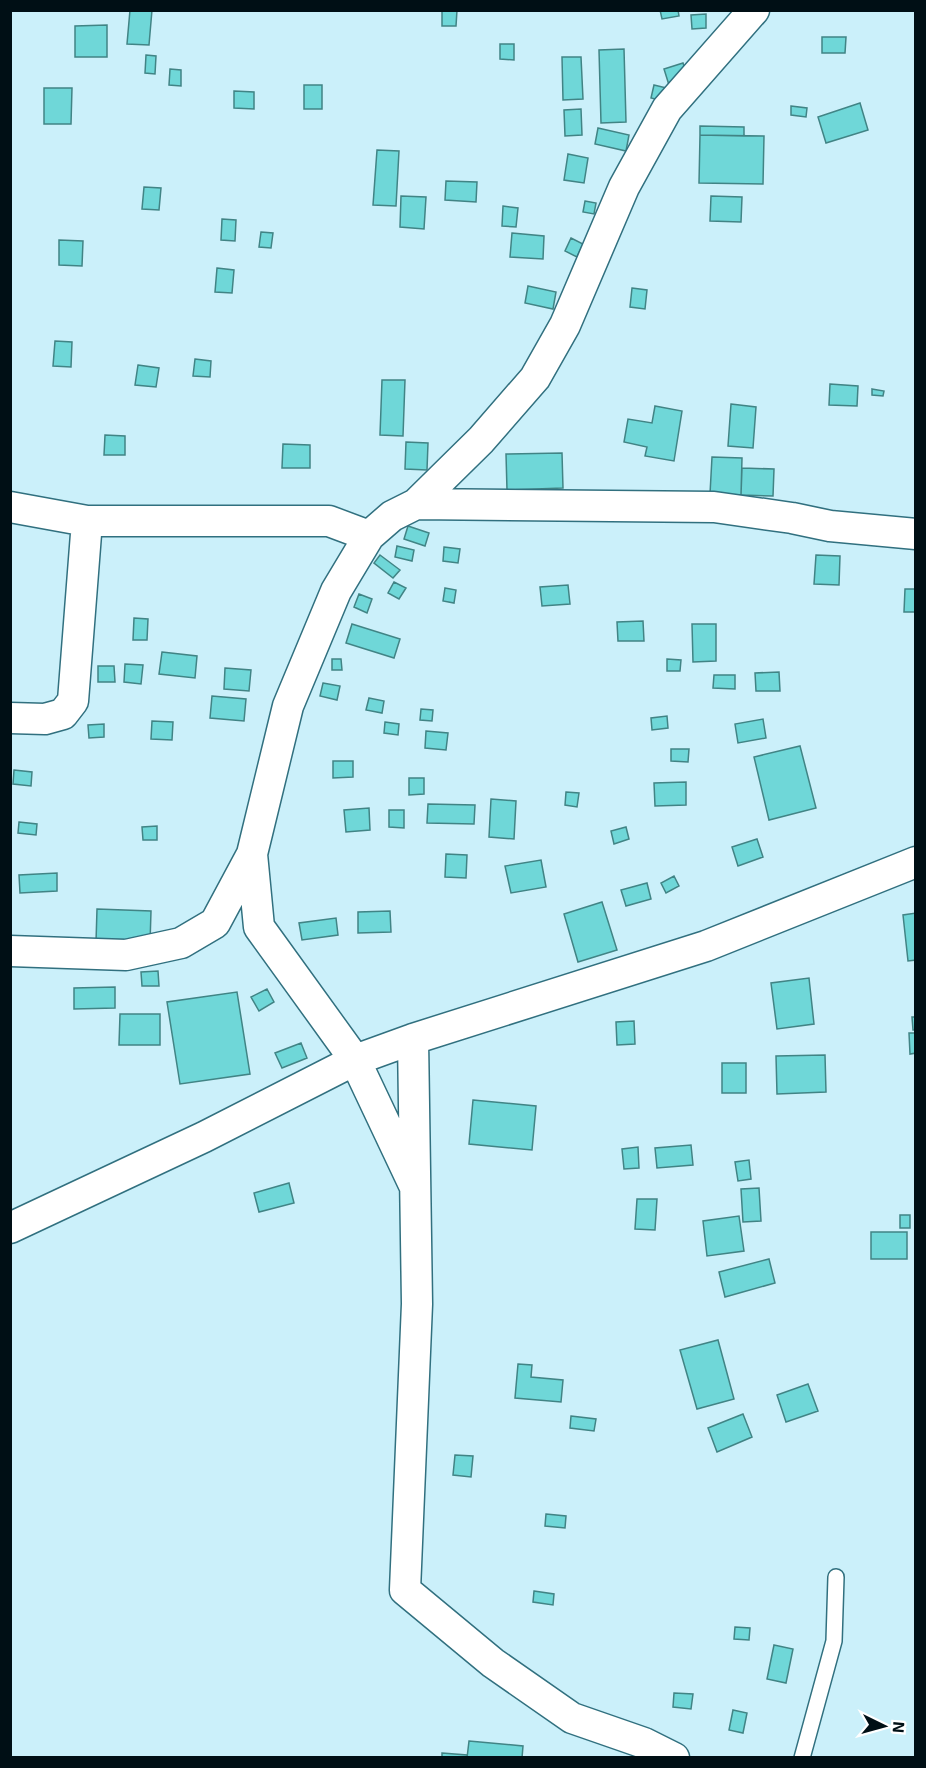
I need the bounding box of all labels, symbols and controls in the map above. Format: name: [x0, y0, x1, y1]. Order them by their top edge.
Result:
north arrow: [854, 1696, 914, 1756]
text: N: [889, 1721, 909, 1734]

